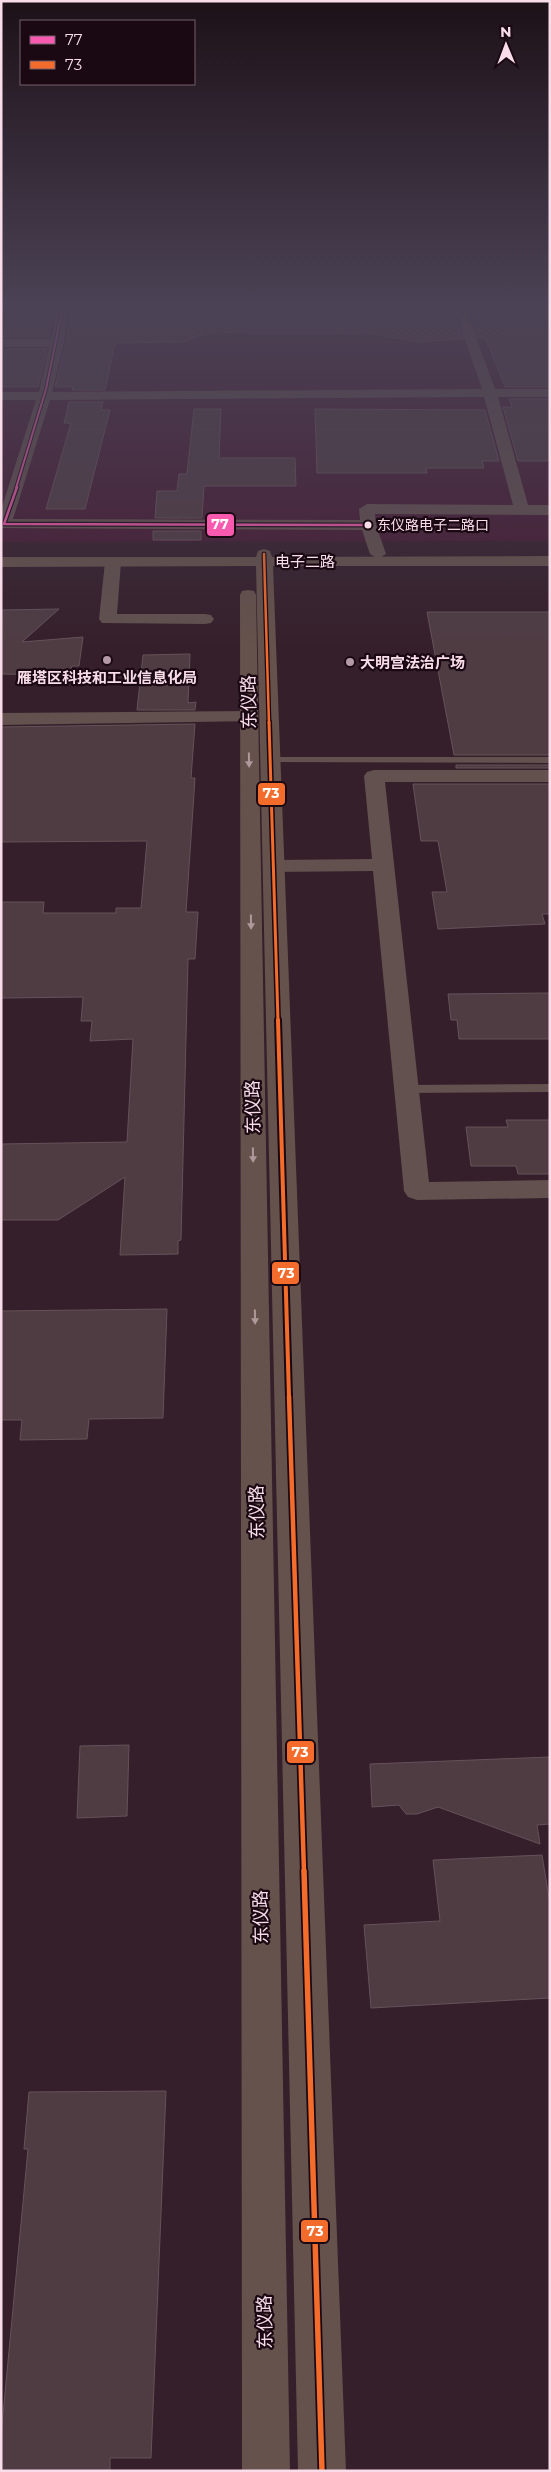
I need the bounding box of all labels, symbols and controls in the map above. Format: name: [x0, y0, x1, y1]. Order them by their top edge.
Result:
legend: [20, 20, 195, 85]
north arrow: [481, 20, 531, 70]
text: N: [500, 23, 512, 41]
text: 77: [65, 30, 83, 49]
text: 73: [65, 55, 82, 74]
line badge: 77: [206, 513, 235, 537]
text: 77: [211, 515, 229, 533]
place label: 东仪路电子二路口: [377, 516, 489, 534]
marker: 东仪路电子二路口: [363, 520, 373, 530]
street label: 电子二路: [275, 552, 335, 571]
place label: 大明宫法治广场: [360, 653, 465, 672]
marker: 雁塔区科技和工业信息化局: [101, 654, 113, 666]
marker: 大明宫法治广场: [344, 656, 356, 668]
place label: 雁塔区科技和工业信息化局: [17, 668, 197, 687]
street label: 东仪路: [238, 675, 260, 729]
one-way arrow: [245, 752, 253, 768]
line badge: 73: [257, 782, 286, 806]
text: 73: [263, 784, 279, 802]
one-way arrow: [247, 915, 255, 931]
street label: 东仪路: [242, 1080, 264, 1134]
one-way arrow: [249, 1147, 257, 1163]
line badge: 73: [271, 1261, 300, 1285]
text: 73: [278, 1264, 294, 1282]
one-way arrow: [251, 1309, 259, 1325]
street label: 东仪路: [246, 1485, 268, 1539]
line badge: 73: [286, 1740, 315, 1764]
text: 73: [292, 1743, 308, 1761]
street label: 东仪路: [250, 1890, 272, 1944]
line badge: 73: [300, 2219, 329, 2243]
text: 73: [307, 2222, 323, 2240]
street label: 东仪路: [254, 2295, 276, 2349]

